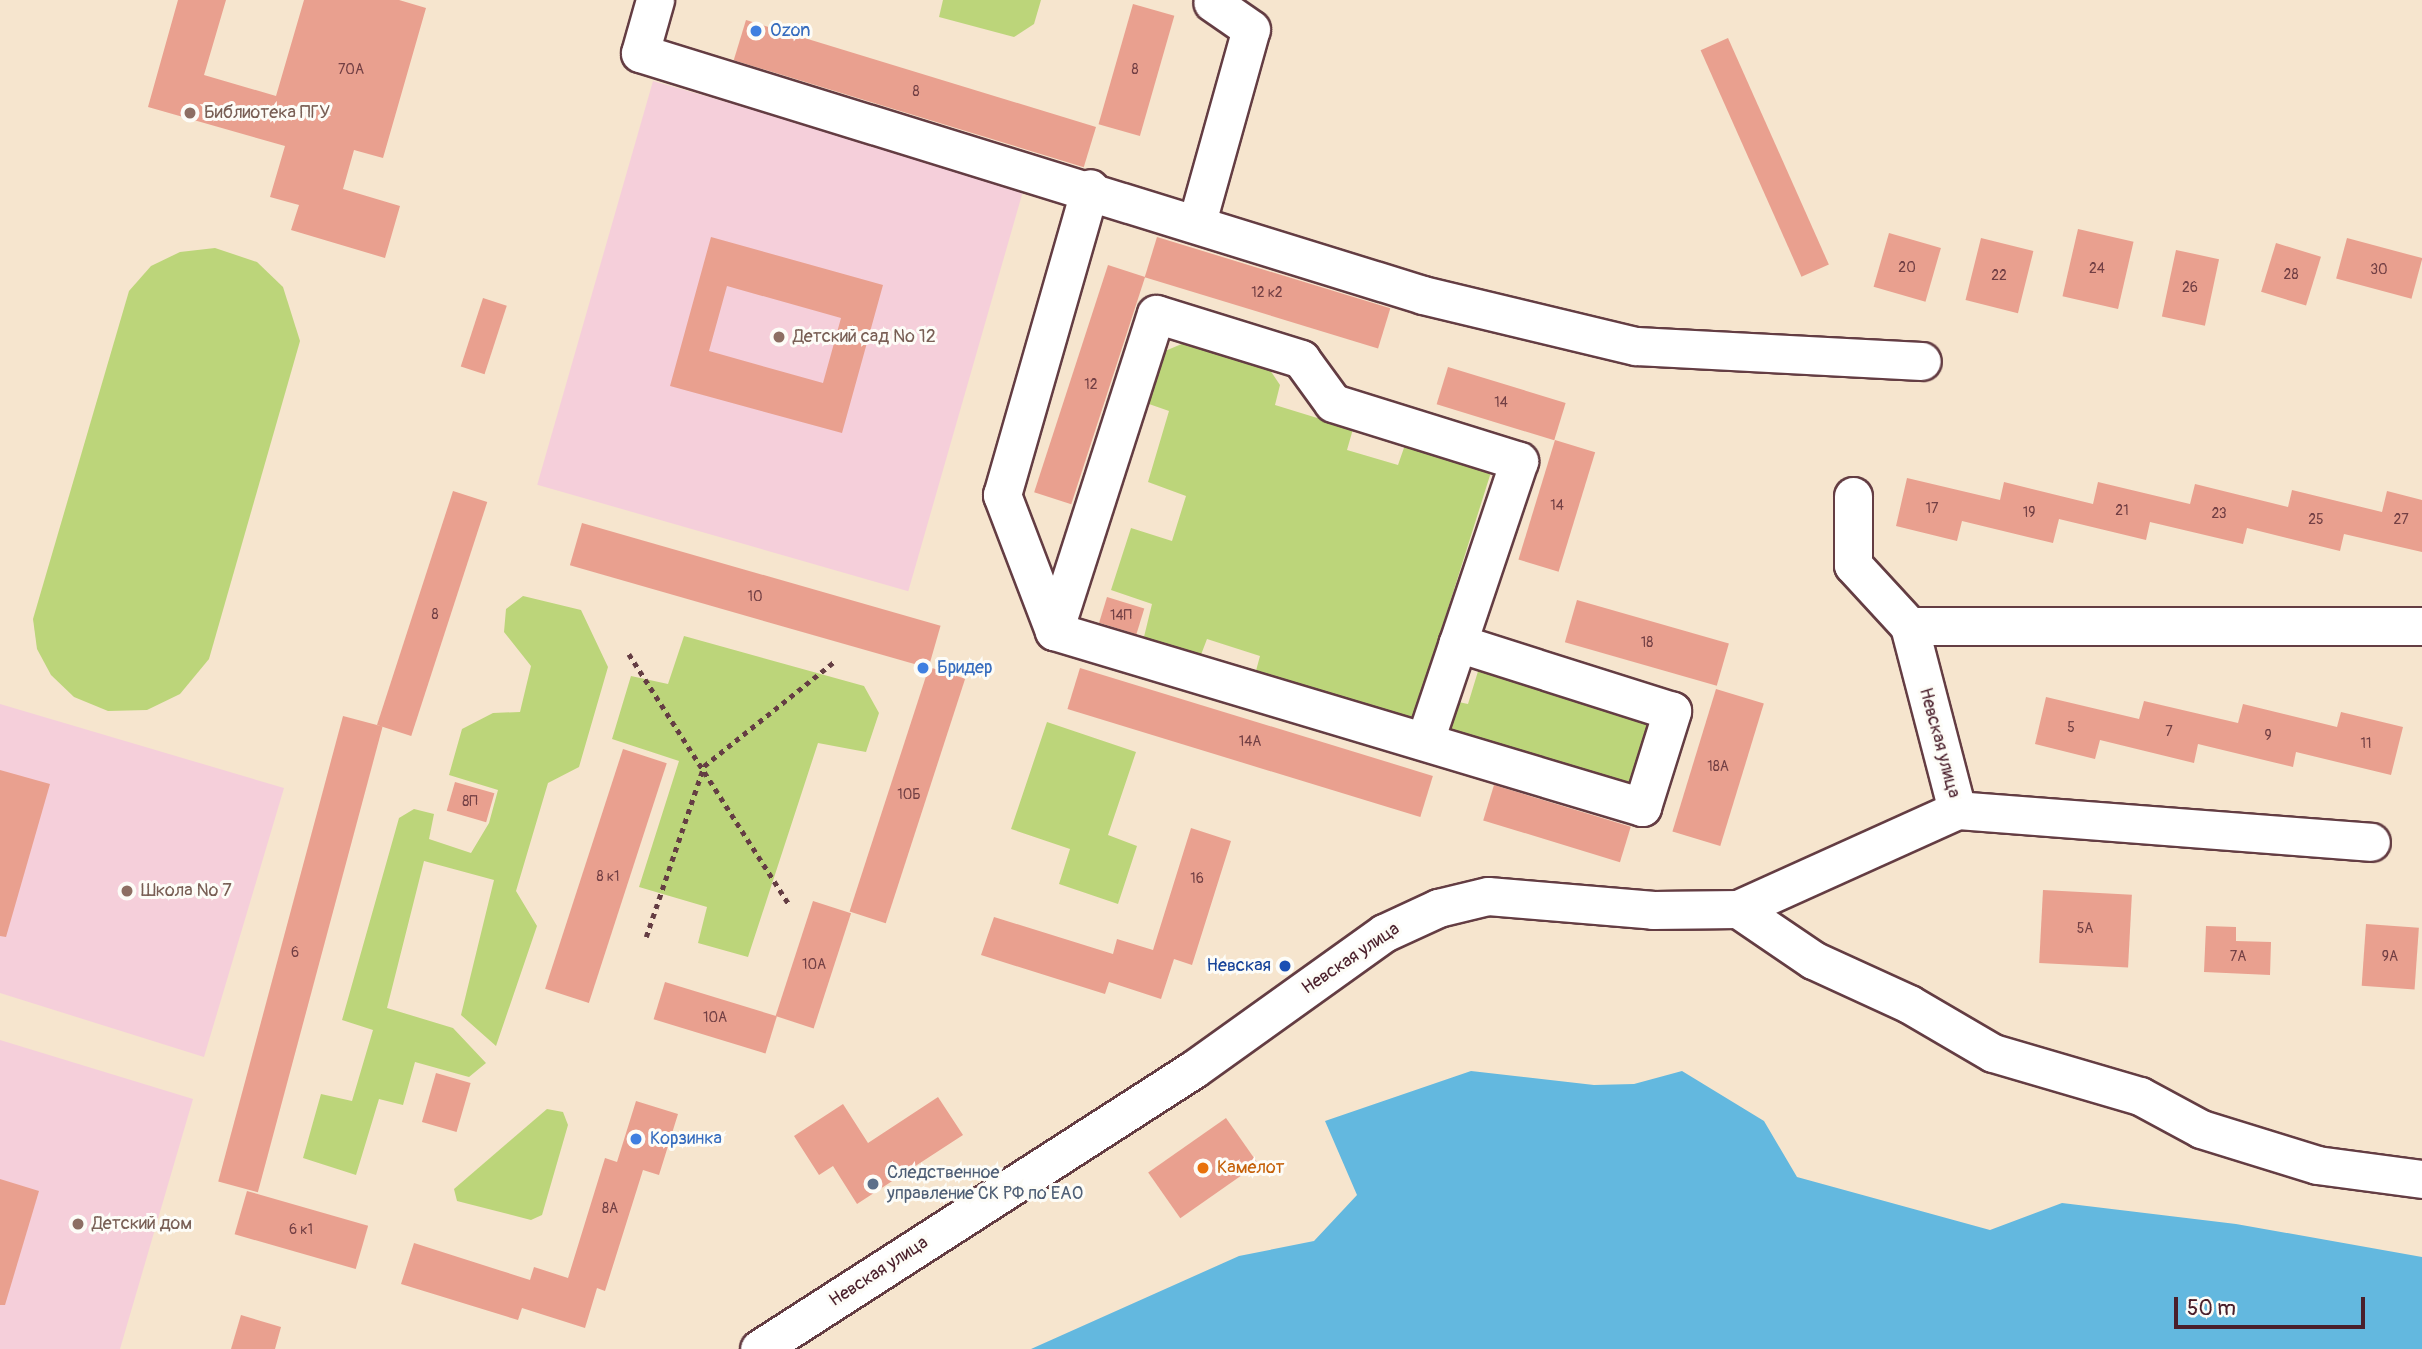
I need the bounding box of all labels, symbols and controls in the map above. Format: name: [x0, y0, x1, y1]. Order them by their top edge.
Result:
place label: Ozon: [770, 20, 810, 42]
marker: Ozon: [748, 23, 764, 39]
house number: 70А: [338, 62, 364, 78]
house number: 8: [1131, 62, 1139, 78]
house number: 8: [912, 84, 920, 100]
place label: Библиотека ПГУ: [204, 102, 330, 124]
marker: Библиотека ПГУ: [182, 105, 198, 121]
house number: 20: [1898, 260, 1916, 276]
house number: 24: [2089, 261, 2105, 277]
house number: 30: [2370, 262, 2388, 278]
house number: 28: [2284, 267, 2298, 283]
house number: 22: [1991, 268, 2007, 284]
house number: 26: [2182, 280, 2198, 296]
house number: 12 к2: [1251, 285, 1283, 301]
place label: Детский сад № 12: [793, 326, 936, 348]
marker: Детский сад № 12: [771, 329, 787, 345]
house number: 12: [1084, 377, 1098, 393]
house number: 14: [1494, 395, 1508, 411]
house number: 14: [1550, 498, 1564, 514]
house number: 17: [1926, 501, 1938, 517]
house number: 21: [2115, 503, 2129, 519]
house number: 19: [2023, 505, 2035, 521]
house number: 23: [2211, 506, 2227, 522]
house number: 25: [2308, 512, 2324, 528]
house number: 27: [2393, 512, 2409, 528]
house number: 10: [747, 589, 763, 605]
house number: 8: [431, 607, 439, 623]
house number: 14П: [1110, 608, 1132, 624]
house number: 18: [1641, 635, 1653, 651]
place label: Бридер: [937, 657, 992, 679]
marker: Бридер: [915, 660, 931, 676]
street label: Невская улица: [1914, 686, 1964, 800]
house number: 5: [2067, 720, 2075, 736]
house number: 7: [2165, 724, 2173, 740]
house number: 9: [2264, 728, 2272, 744]
house number: 14А: [1239, 734, 1261, 750]
house number: 11: [2361, 736, 2371, 752]
house number: 18А: [1707, 759, 1729, 775]
house number: 10Б: [897, 787, 921, 803]
house number: 8П: [462, 794, 478, 810]
house number: 8 к1: [597, 869, 619, 885]
house number: 16: [1190, 871, 1204, 887]
place label: Школа № 7: [141, 880, 232, 902]
marker: Школа № 7: [119, 883, 135, 899]
street label: Невская улица: [1298, 918, 1404, 1000]
house number: 5А: [2077, 921, 2093, 937]
house number: 6: [291, 945, 299, 961]
house number: 7А: [2230, 949, 2246, 965]
house number: 9А: [2382, 949, 2398, 965]
place label: Невская: [1207, 955, 1271, 977]
house number: 10А: [802, 957, 826, 973]
marker: Невская: [1277, 958, 1293, 974]
house number: 10А: [703, 1010, 727, 1026]
place label: Корзинка: [650, 1128, 722, 1150]
marker: Корзинка: [628, 1131, 644, 1147]
place label: Камелот: [1217, 1157, 1285, 1179]
marker: Камелот: [1195, 1160, 1211, 1176]
place label: Следственное управление СК РФ по ЕАО: [887, 1163, 1083, 1206]
marker: Следственное управление СК РФ по ЕАО: [865, 1176, 881, 1192]
house number: 8А: [602, 1201, 618, 1217]
place label: Детский дом: [92, 1213, 192, 1235]
marker: Детский дом: [70, 1216, 86, 1232]
house number: 6 к1: [289, 1222, 313, 1238]
street label: Невская улица: [826, 1232, 932, 1312]
scale bar: [2177, 1282, 2368, 1326]
text: 50 m: [2187, 1295, 2236, 1322]

